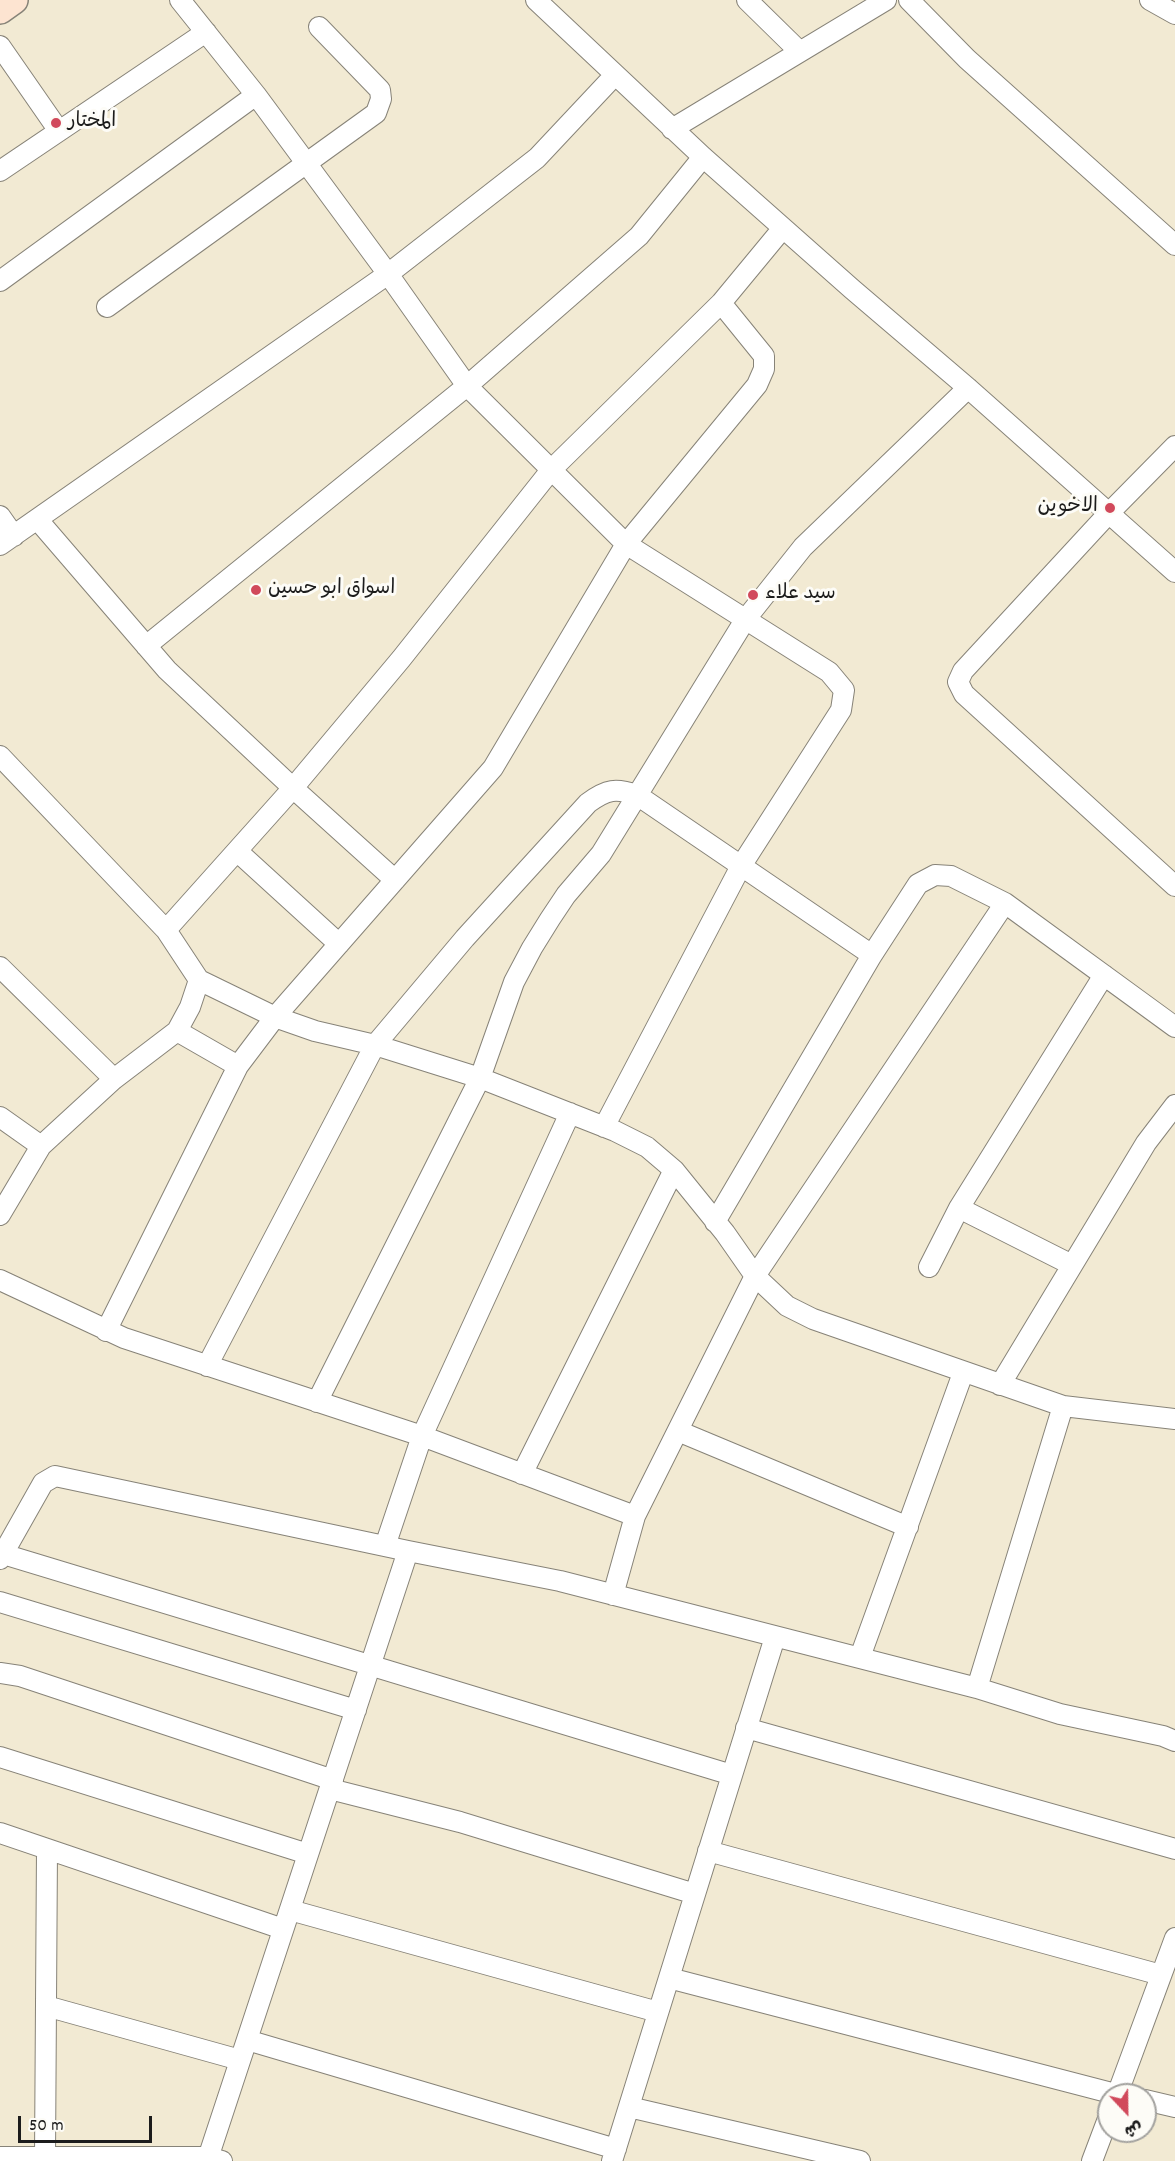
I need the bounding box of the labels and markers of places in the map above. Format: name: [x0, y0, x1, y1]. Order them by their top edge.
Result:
place label: المختار: [68, 111, 116, 135]
marker: المختار: [49, 116, 63, 130]
place label: الاخوين: [1038, 496, 1098, 520]
marker: الاخوين: [1103, 501, 1117, 515]
place label: اسواق ابو حسين: [268, 578, 395, 602]
marker: اسواق ابو حسين: [249, 583, 263, 597]
place label: سيد علاء: [765, 583, 836, 607]
marker: سيد علاء: [746, 588, 760, 602]

